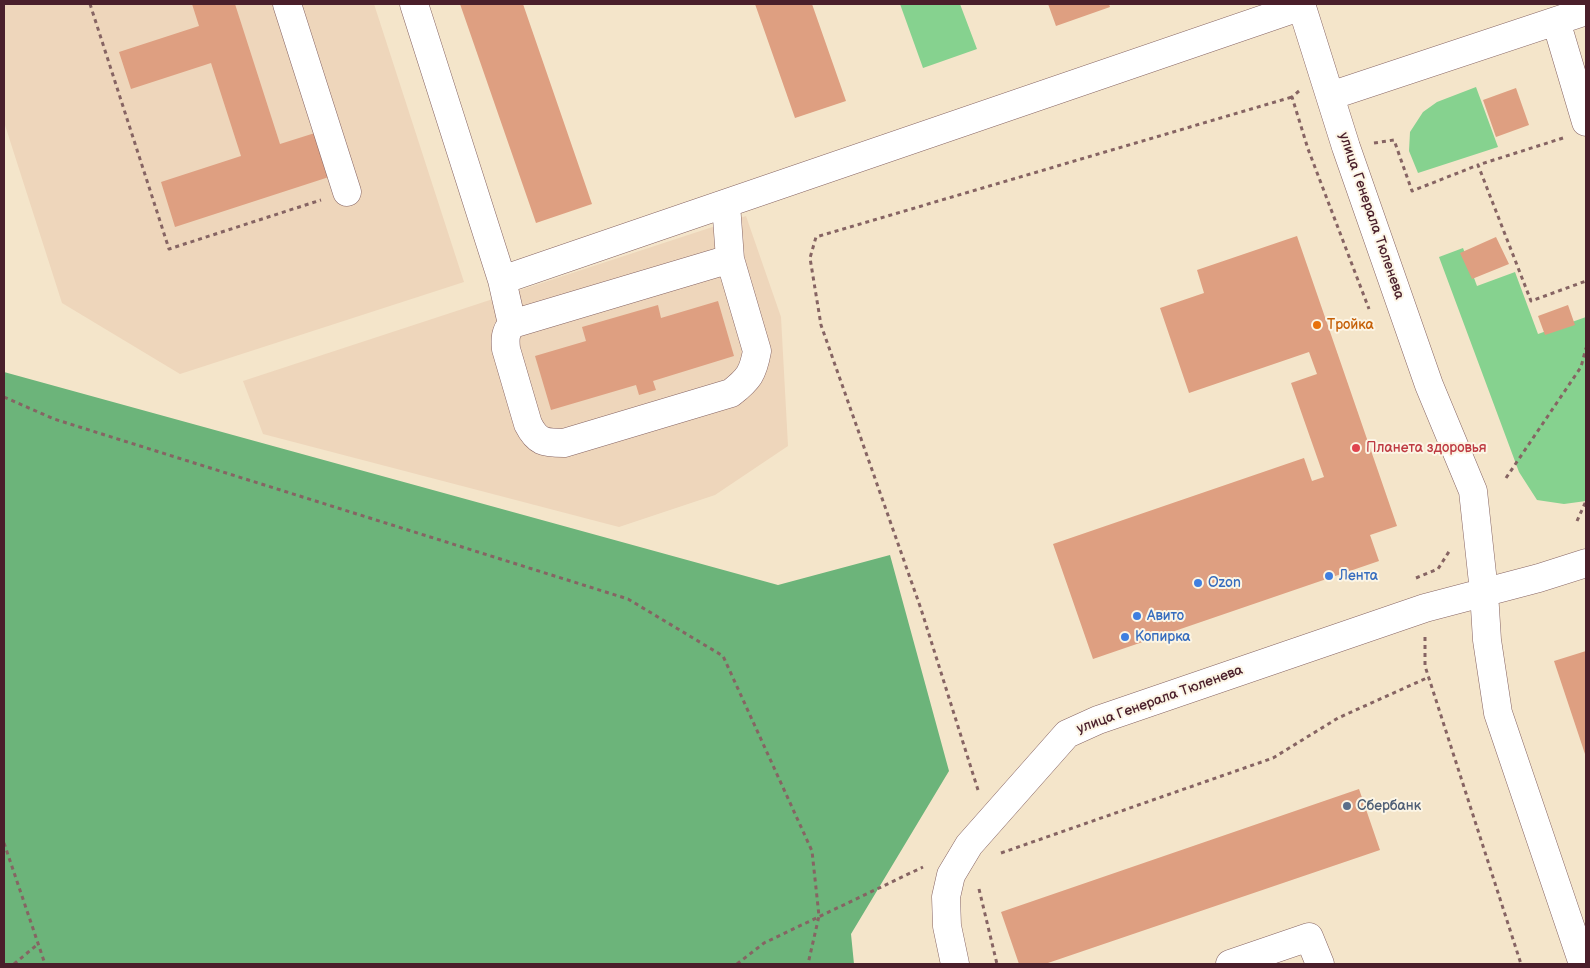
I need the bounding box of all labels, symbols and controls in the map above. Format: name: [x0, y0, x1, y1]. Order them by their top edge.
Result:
street label: улица Генерала Тюленева: [1334, 130, 1408, 302]
place label: Тройка: [1327, 317, 1374, 333]
marker: Тройка: [1311, 319, 1323, 331]
place label: Планета здоровья: [1366, 440, 1486, 456]
marker: Планета здоровья: [1350, 442, 1362, 454]
place label: Лента: [1339, 568, 1378, 584]
marker: Лента: [1323, 570, 1335, 582]
place label: Ozon: [1208, 575, 1241, 591]
marker: Ozon: [1192, 577, 1204, 589]
place label: Авито: [1147, 608, 1184, 624]
marker: Авито: [1131, 610, 1143, 622]
place label: Копирка: [1135, 629, 1191, 645]
marker: Копирка: [1119, 631, 1131, 643]
street label: улица Генерала Тюленева: [1075, 662, 1245, 738]
place label: Сбербанк: [1357, 798, 1421, 814]
marker: Сбербанк: [1341, 800, 1353, 812]

